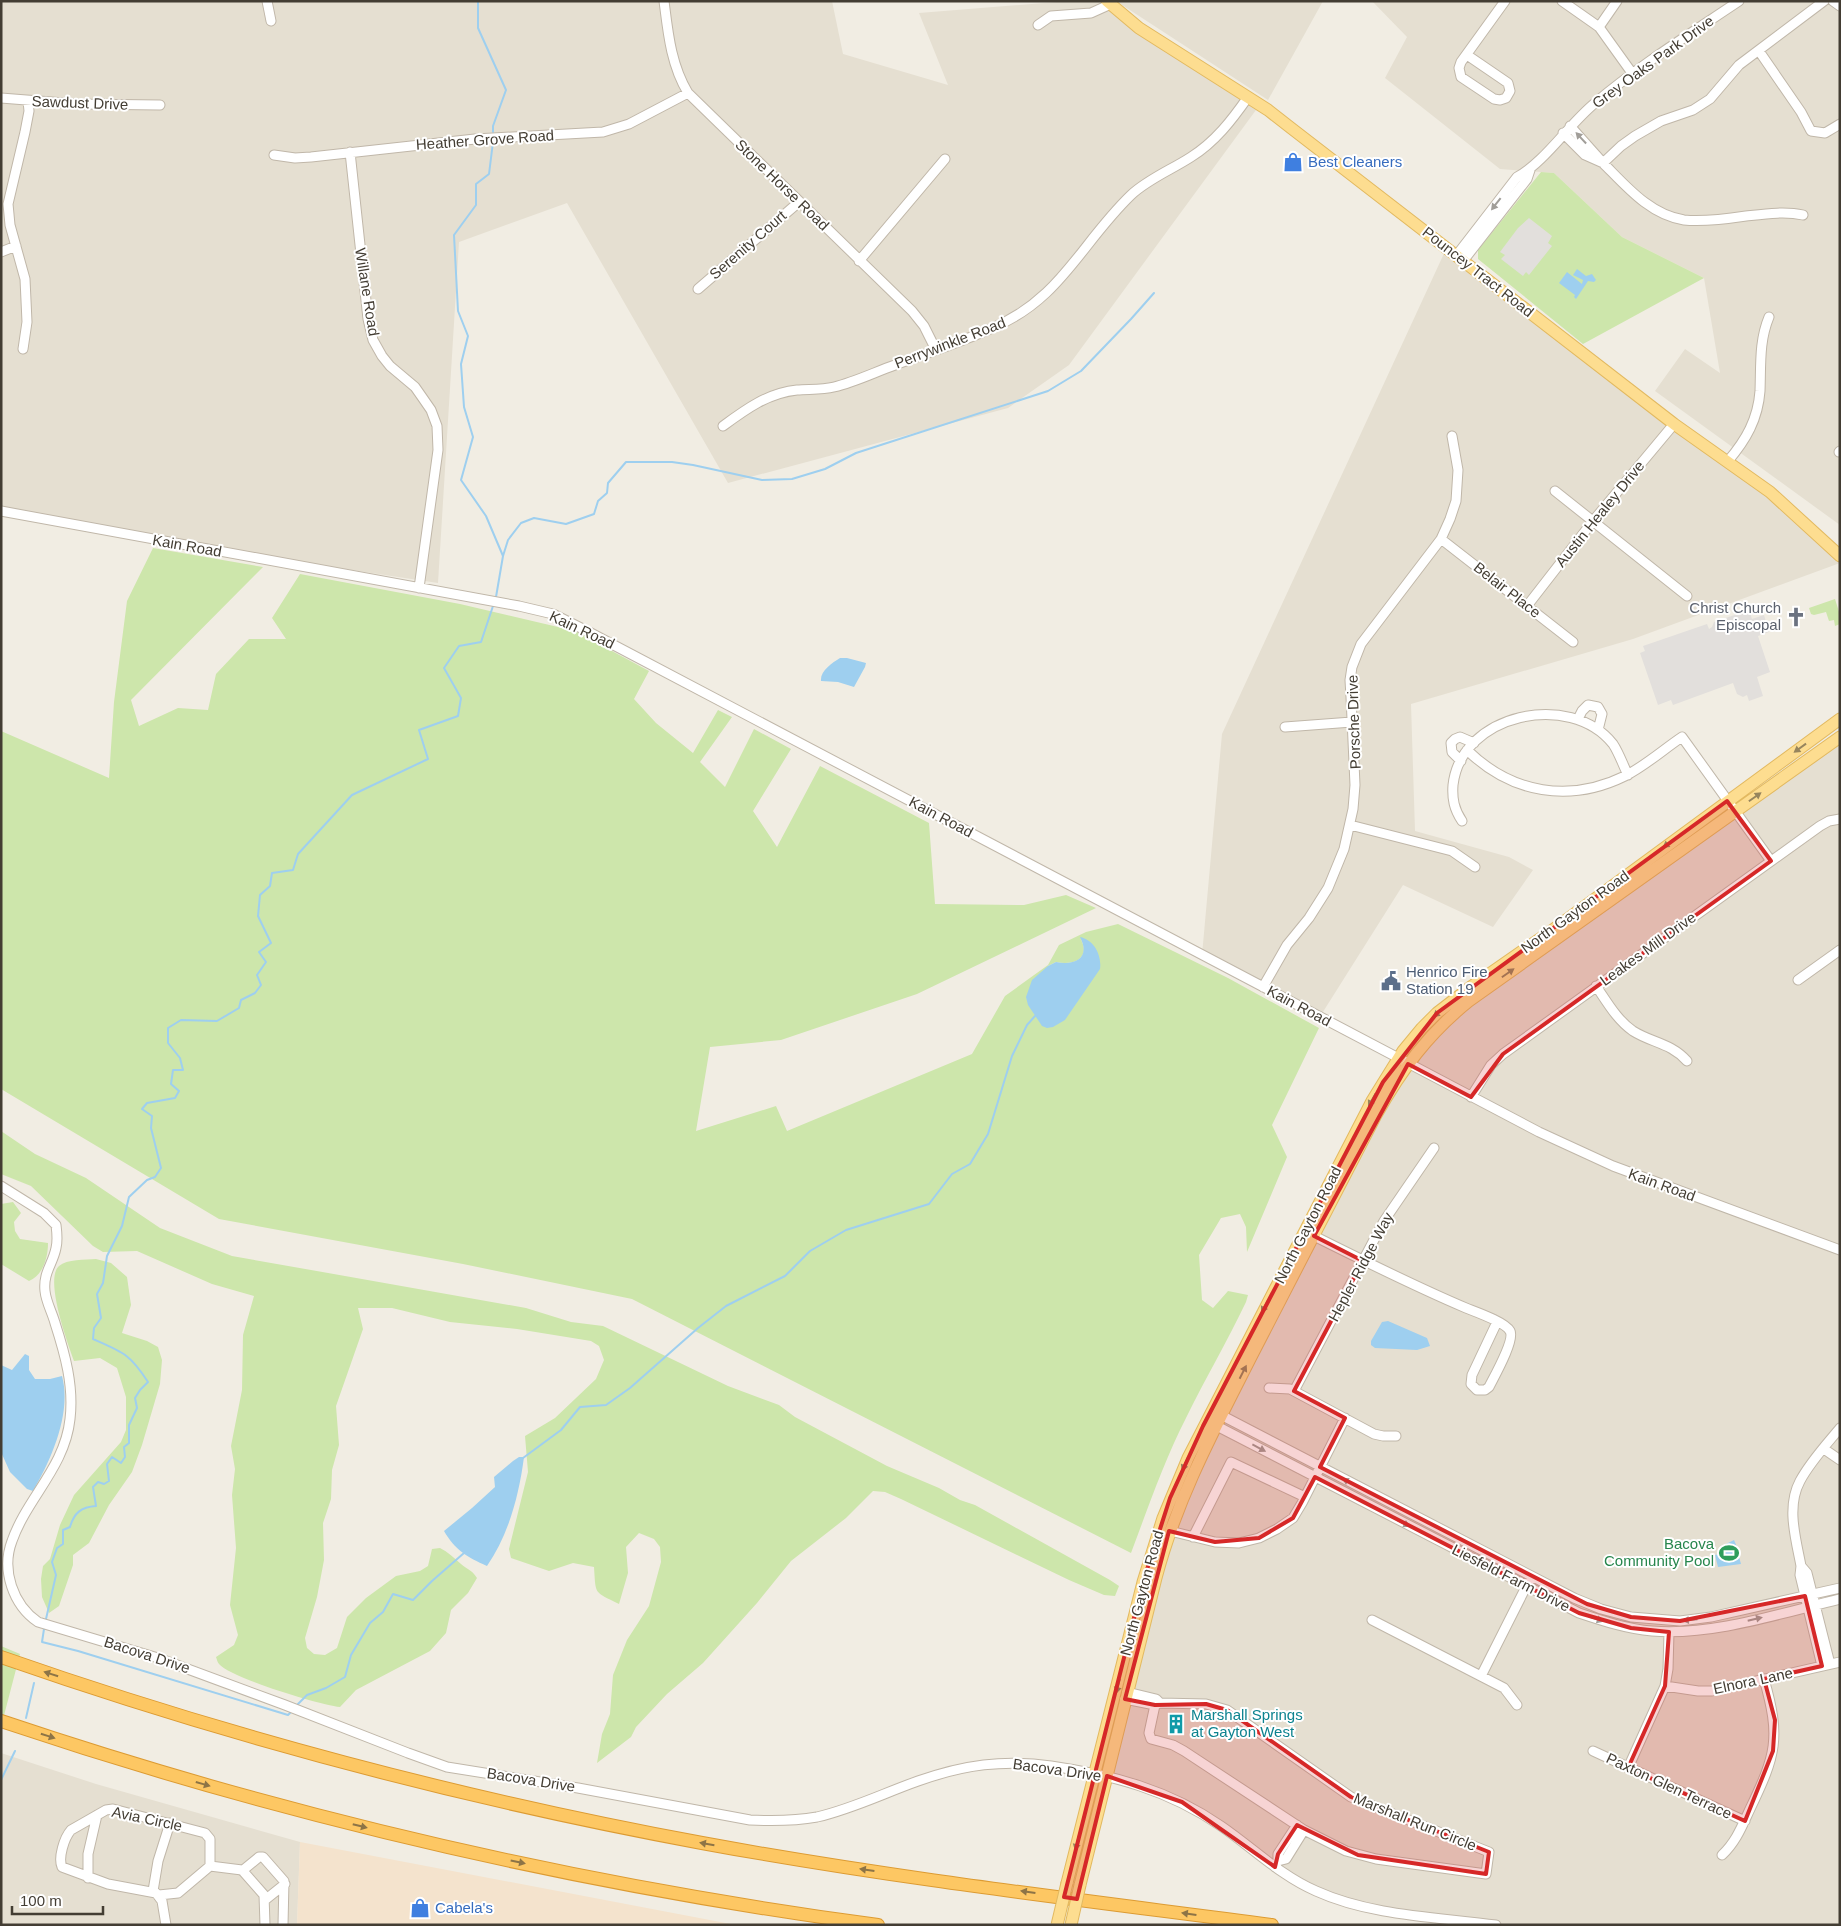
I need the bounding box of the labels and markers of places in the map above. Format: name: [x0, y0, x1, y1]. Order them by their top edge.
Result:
shop icon: Best Cleaners: [1282, 151, 1304, 173]
place label: Best Cleaners: [1308, 153, 1402, 170]
place label: Christ Church Episcopal: [1689, 599, 1781, 633]
church icon: Christ Church Episcopal: [1785, 606, 1807, 628]
place label: Henrico Fire Station 19: [1406, 963, 1488, 997]
public building icon: Henrico Fire Station 19: [1380, 970, 1402, 992]
place label: Bacova Community Pool: [1604, 1535, 1715, 1569]
sports icon: Bacova Community Pool: [1718, 1542, 1740, 1564]
place label: Marshall Springs at Gayton West: [1191, 1706, 1303, 1740]
building icon: Marshall Springs at Gayton West: [1165, 1713, 1187, 1735]
shop icon: Cabela's: [409, 1897, 431, 1919]
place label: Cabela's: [435, 1899, 493, 1916]

